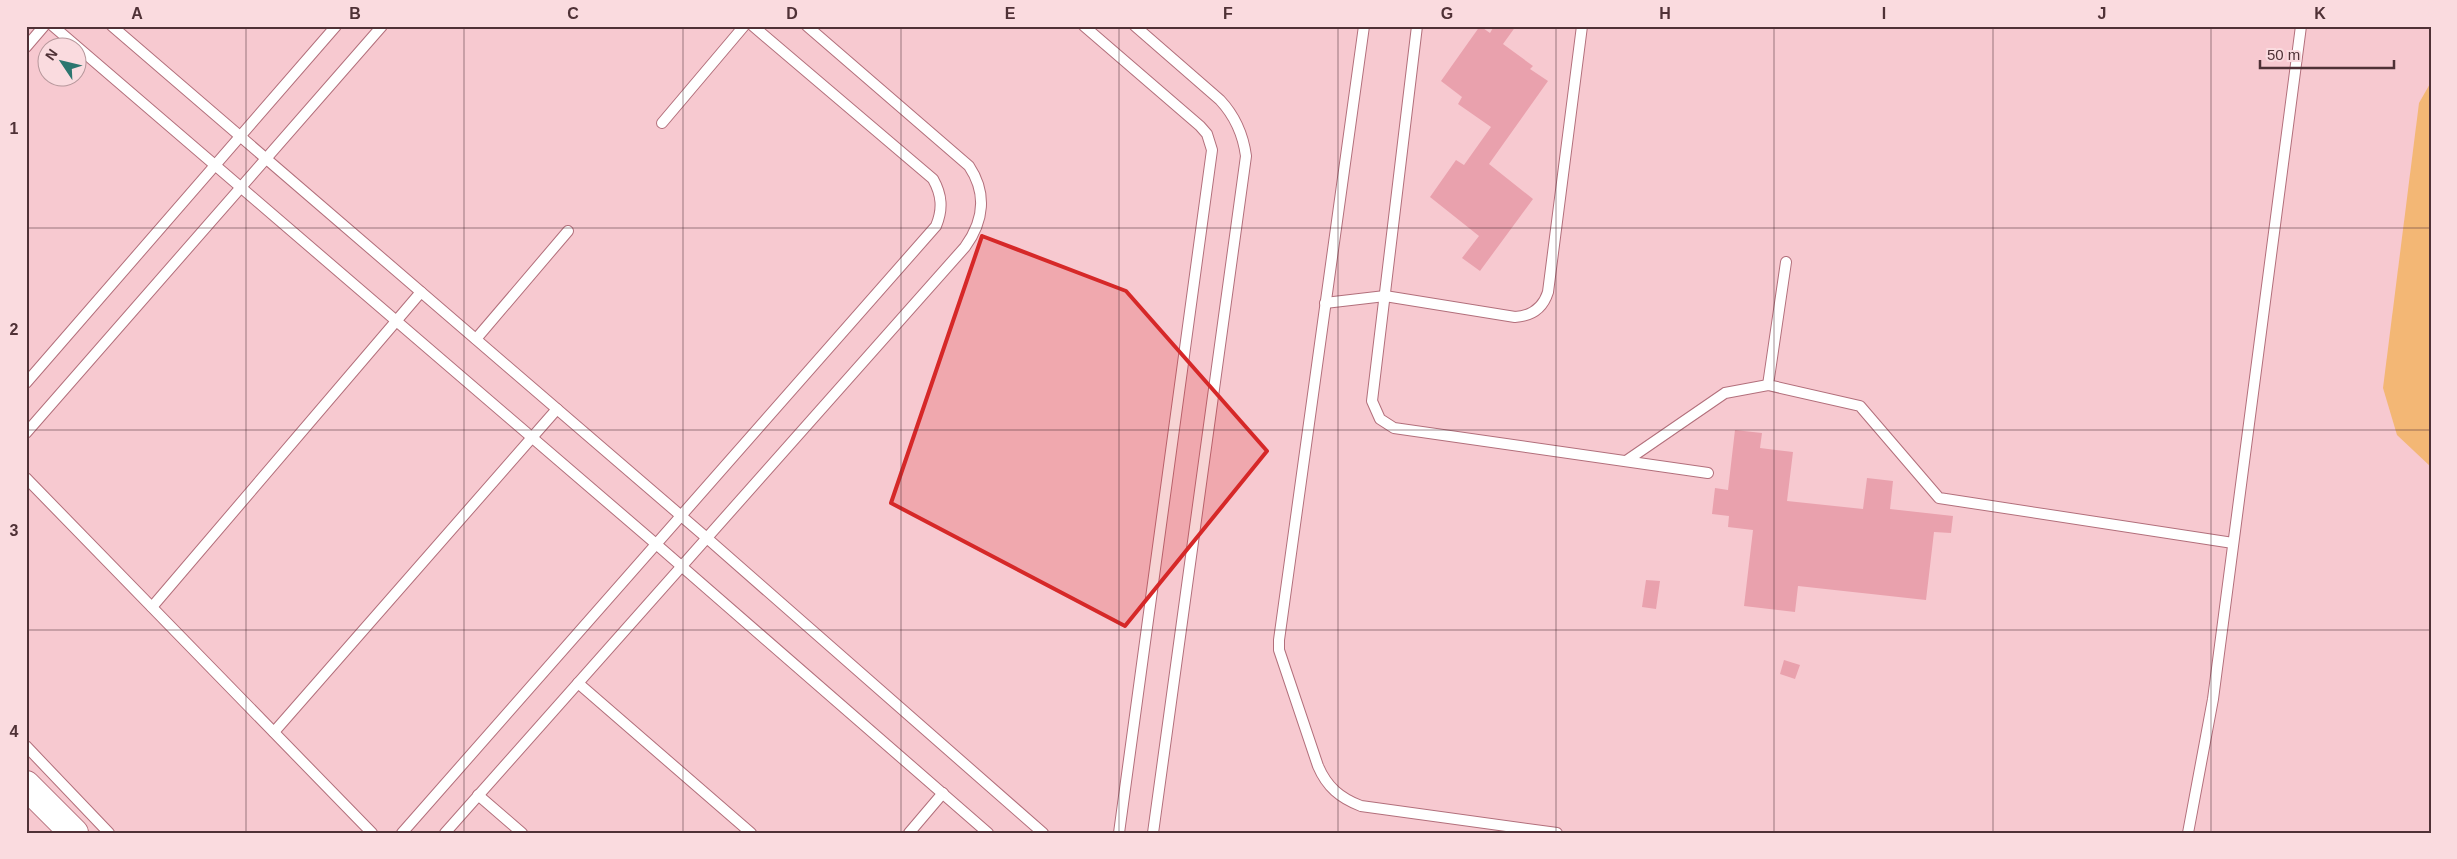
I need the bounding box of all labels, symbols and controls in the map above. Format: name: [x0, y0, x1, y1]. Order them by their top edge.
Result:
text: A: [131, 5, 143, 22]
text: B: [349, 5, 361, 22]
text: C: [567, 5, 579, 22]
text: D: [786, 5, 798, 22]
text: E: [1005, 5, 1016, 22]
text: F: [1223, 5, 1233, 22]
text: G: [1441, 5, 1453, 22]
text: H: [1659, 5, 1671, 22]
text: I: [1882, 5, 1886, 22]
text: J: [2098, 5, 2106, 22]
text: K: [2314, 5, 2326, 22]
north arrow: [38, 38, 88, 88]
scale bar: [2260, 38, 2393, 70]
text: N: [42, 46, 61, 63]
text: 50 m: [2267, 46, 2300, 63]
text: 1: [10, 120, 19, 137]
text: 2: [10, 321, 19, 338]
text: 3: [10, 522, 19, 539]
text: 4: [10, 723, 19, 740]

